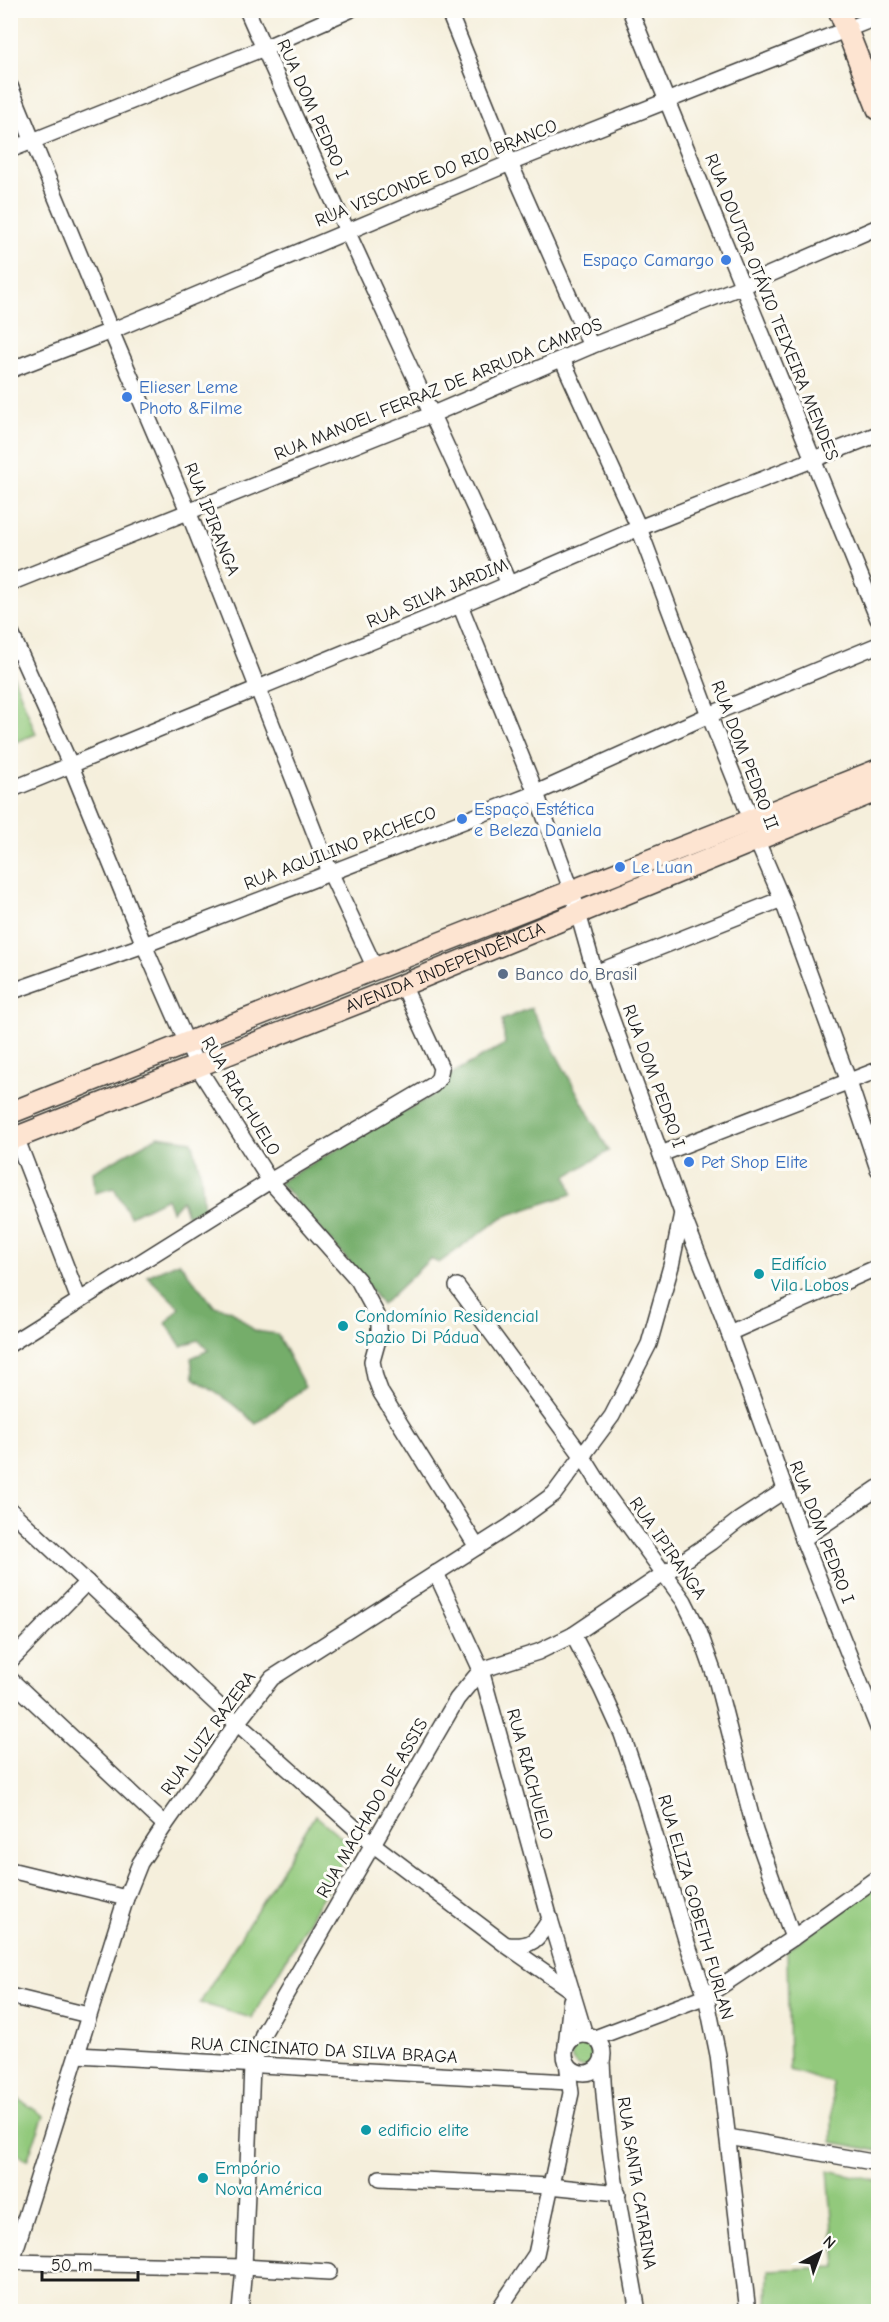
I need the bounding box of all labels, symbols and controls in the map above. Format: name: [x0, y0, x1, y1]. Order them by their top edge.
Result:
street label: RUA DOM PEDRO I: [272, 36, 353, 182]
street label: RUA VISCONDE DO RIO BRANCO: [312, 115, 560, 232]
street label: RUA DOUTOR OTÁVIO TEIXEIRA MENDES: [700, 151, 844, 464]
place label: Espaço Camargo: [582, 250, 714, 271]
marker: Espaço Camargo: [719, 253, 733, 267]
street label: RUA MANOEL FERRAZ DE ARRUDA CAMPOS: [271, 314, 606, 465]
place label: Elieser Leme Photo &Filme: [139, 377, 242, 419]
marker: Elieser Leme Photo &Filme: [120, 390, 134, 404]
street label: RUA IPIRANGA: [179, 460, 244, 579]
street label: RUA SILVA JARDIM: [363, 554, 511, 633]
street label: RUA DOM PEDRO II: [706, 678, 783, 833]
place label: Espaço Estética e Beleza Daniela: [474, 799, 602, 841]
street label: RUA AQUILINO PACHECO: [241, 802, 439, 895]
marker: Espaço Estética e Beleza Daniela: [455, 812, 469, 826]
place label: Le Luan: [632, 857, 693, 878]
marker: Le Luan: [613, 860, 627, 874]
street label: AVENIDA INDEPENDÊNCIA: [342, 918, 548, 1018]
place label: Banco do Brasil: [515, 964, 637, 985]
marker: Banco do Brasil: [496, 967, 510, 981]
street label: RUA DOM PEDRO I: [618, 1002, 689, 1151]
street label: RUA RIACHUELO: [197, 1033, 284, 1159]
place label: Pet Shop Elite: [701, 1152, 808, 1173]
marker: Pet Shop Elite: [682, 1155, 696, 1169]
place label: Edifício Vila Lobos: [771, 1254, 849, 1296]
marker: Edifício Vila Lobos: [752, 1267, 766, 1281]
place label: Condomínio Residencial Spazio Di Pádua: [355, 1306, 539, 1348]
marker: Condomínio Residencial Spazio Di Pádua: [336, 1319, 350, 1333]
street label: RUA DOM PEDRO I: [785, 1458, 858, 1606]
street label: RUA IPIRANGA: [625, 1493, 711, 1603]
street label: RUA LUIZ RAZERA: [157, 1667, 260, 1799]
street label: RUA RIACHUELO: [502, 1706, 557, 1842]
street label: RUA MACHADO DE ASSIS: [312, 1715, 433, 1902]
street label: RUA ELIZA GOBETH FURLAN: [653, 1792, 738, 2022]
street label: RUA CINCINATO DA SILVA BRAGA: [190, 2033, 458, 2068]
street label: RUA SANTA CATARINA: [612, 2095, 661, 2271]
place label: edificio elite: [378, 2120, 469, 2141]
marker: edificio elite: [359, 2123, 373, 2137]
place label: Empório Nova América: [215, 2158, 322, 2200]
marker: Empório Nova América: [196, 2171, 210, 2185]
north arrow: [790, 2223, 850, 2283]
text: N: [819, 2232, 839, 2253]
scale bar: [42, 2244, 138, 2282]
text: 50 m: [51, 2255, 93, 2276]

